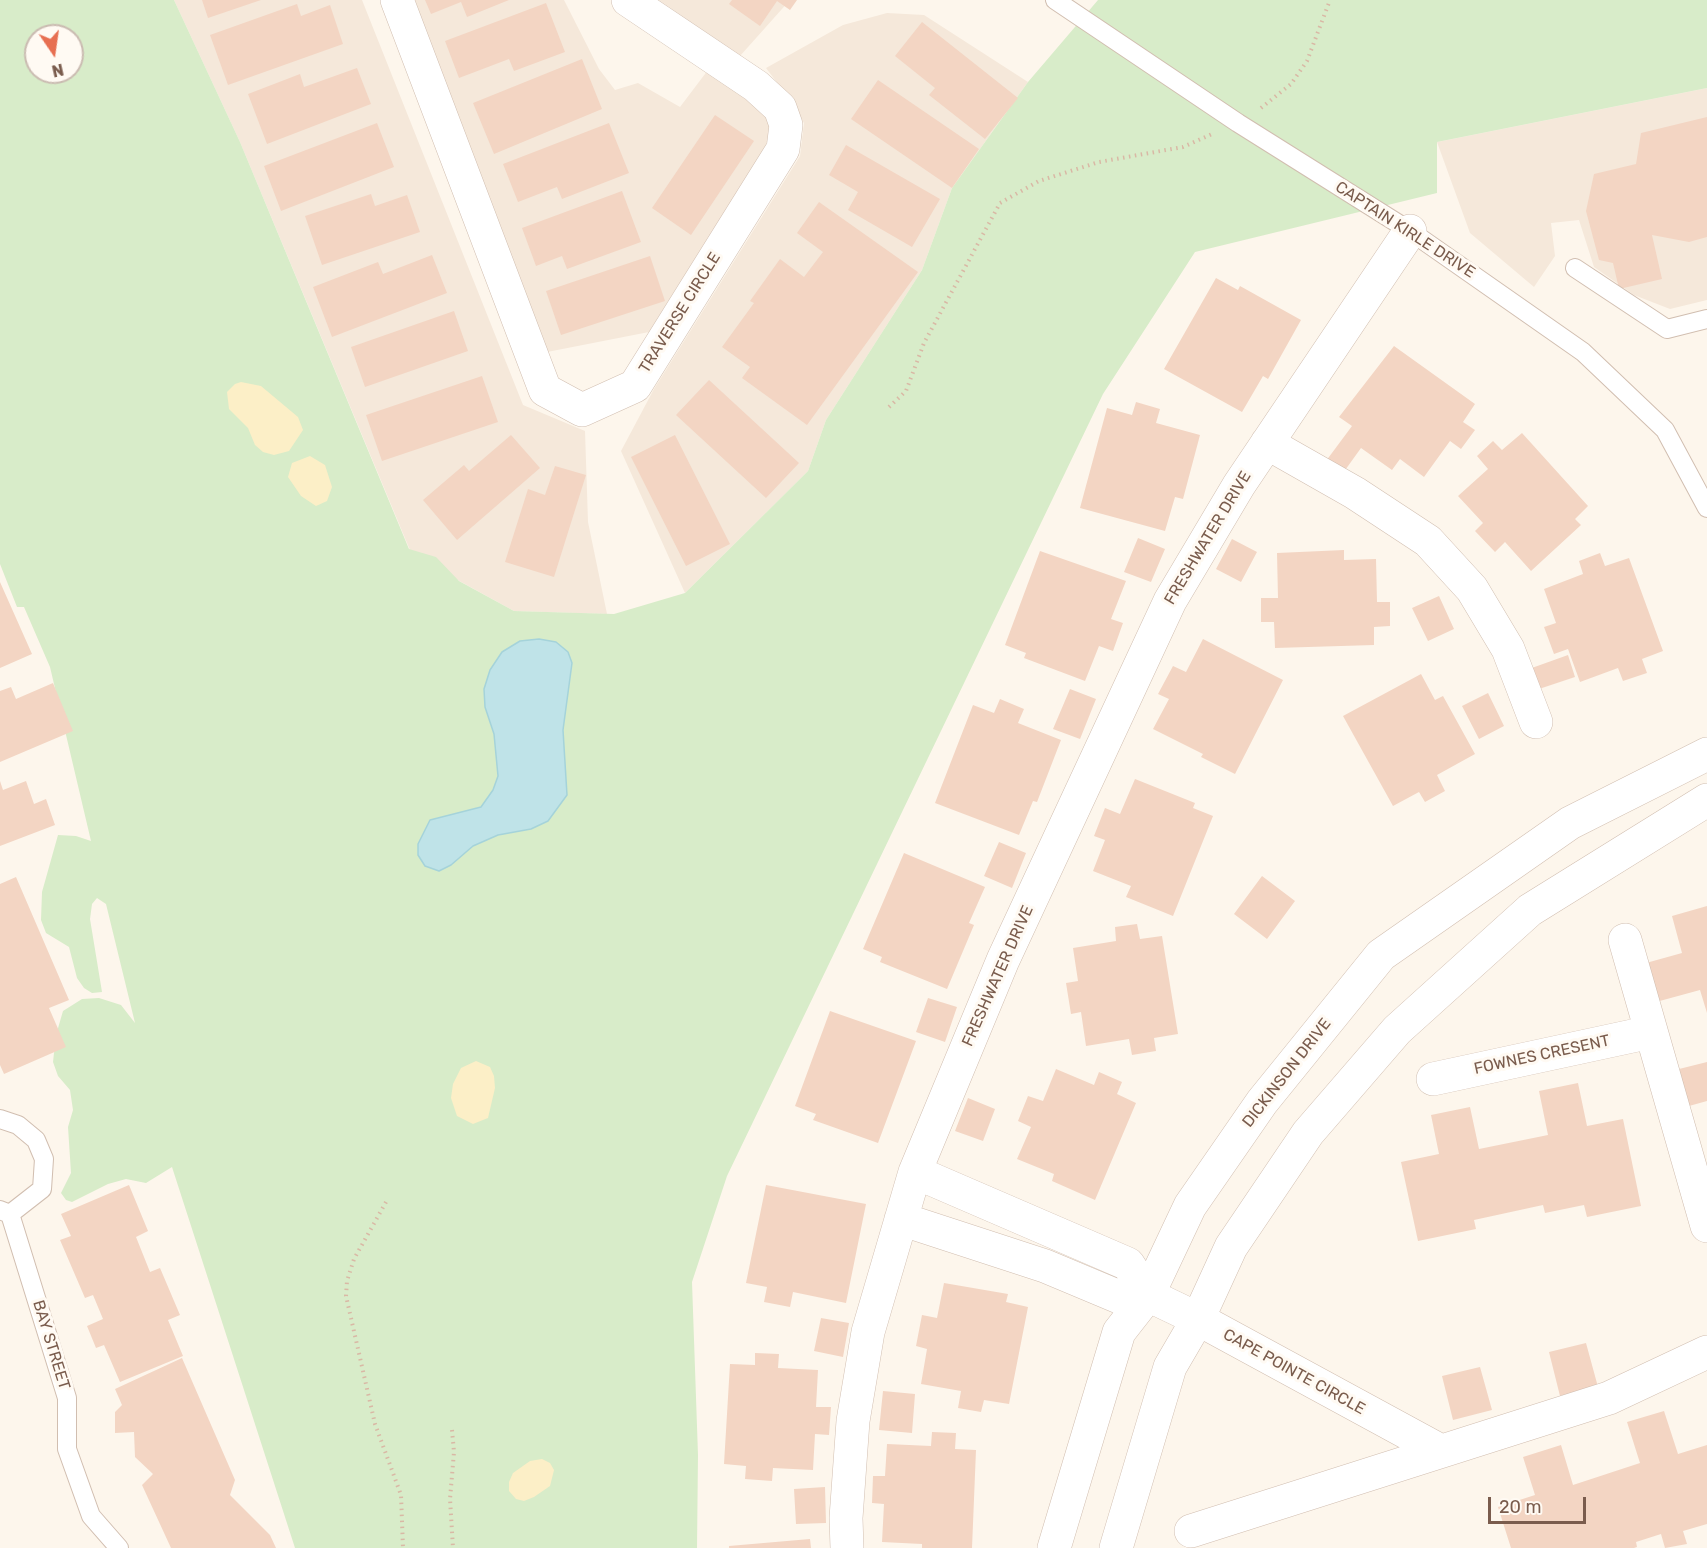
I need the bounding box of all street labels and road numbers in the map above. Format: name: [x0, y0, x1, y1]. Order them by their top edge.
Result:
street label: CAPTAIN KIRLE DRIVE: [1331, 178, 1479, 282]
street label: TRAVERSE CIRCLE: [635, 249, 725, 377]
street label: FRESHWATER DRIVE: [1161, 468, 1255, 608]
street label: FRESHWATER DRIVE: [958, 903, 1038, 1049]
street label: DICKINSON DRIVE: [1238, 1015, 1336, 1131]
street label: FOWNES CRESENT: [1472, 1031, 1612, 1079]
street label: BAY STREET: [28, 1298, 74, 1392]
street label: CAPE POINTE CIRCLE: [1220, 1325, 1368, 1419]

